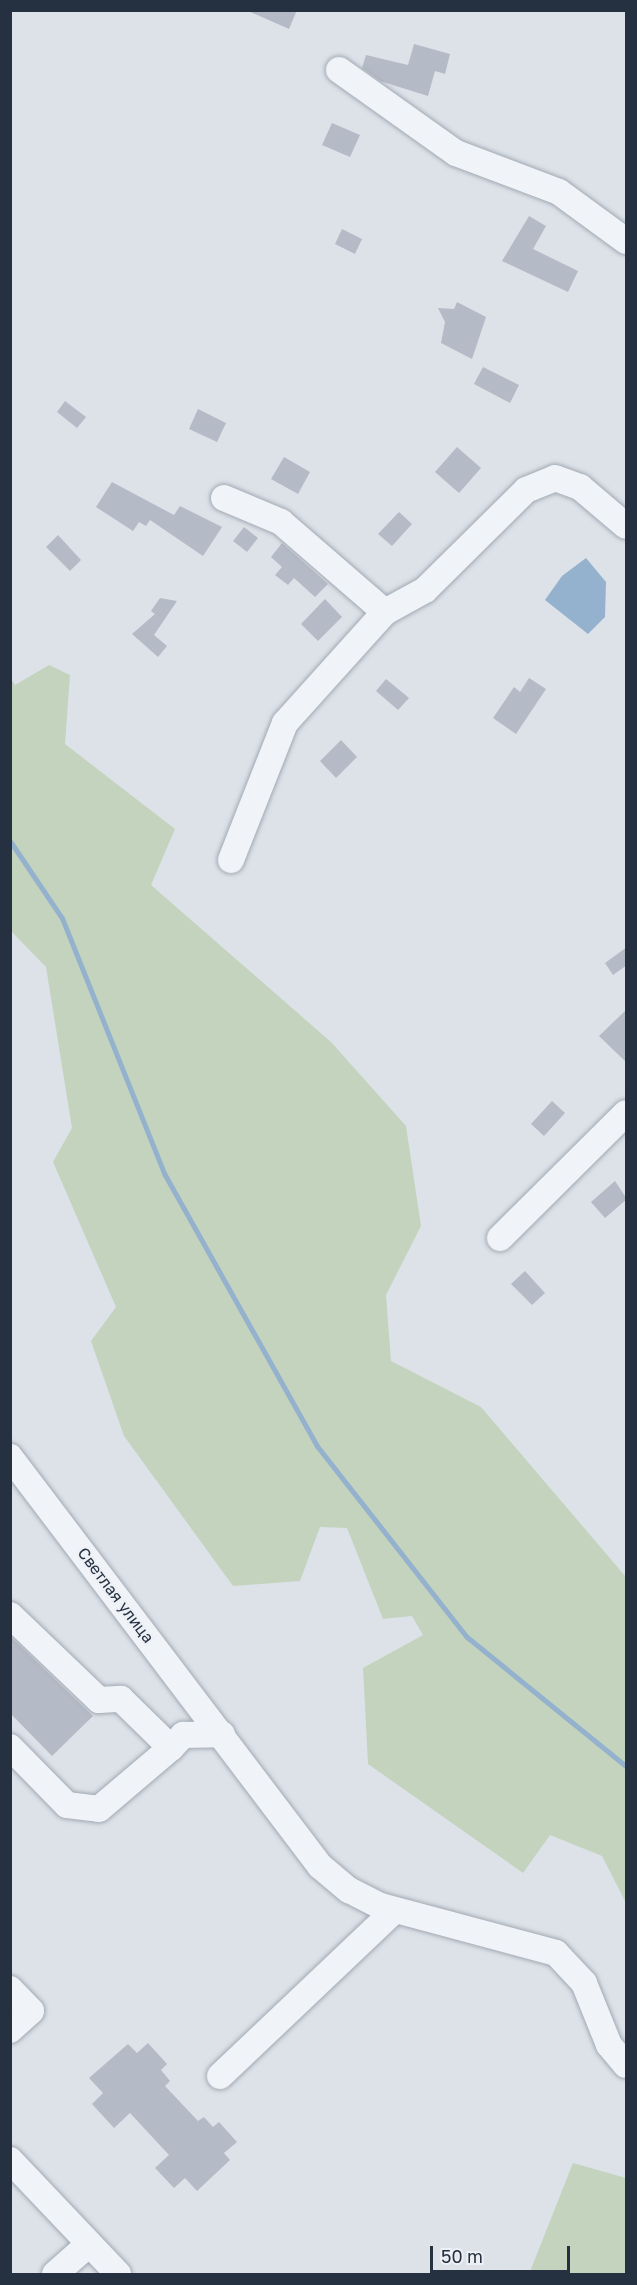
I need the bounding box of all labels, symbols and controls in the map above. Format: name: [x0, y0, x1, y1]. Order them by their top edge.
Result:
street label: Светлая улица: [74, 1543, 158, 1647]
scale bar: [433, 2234, 572, 2272]
text: 50 m: [441, 2245, 483, 2267]

